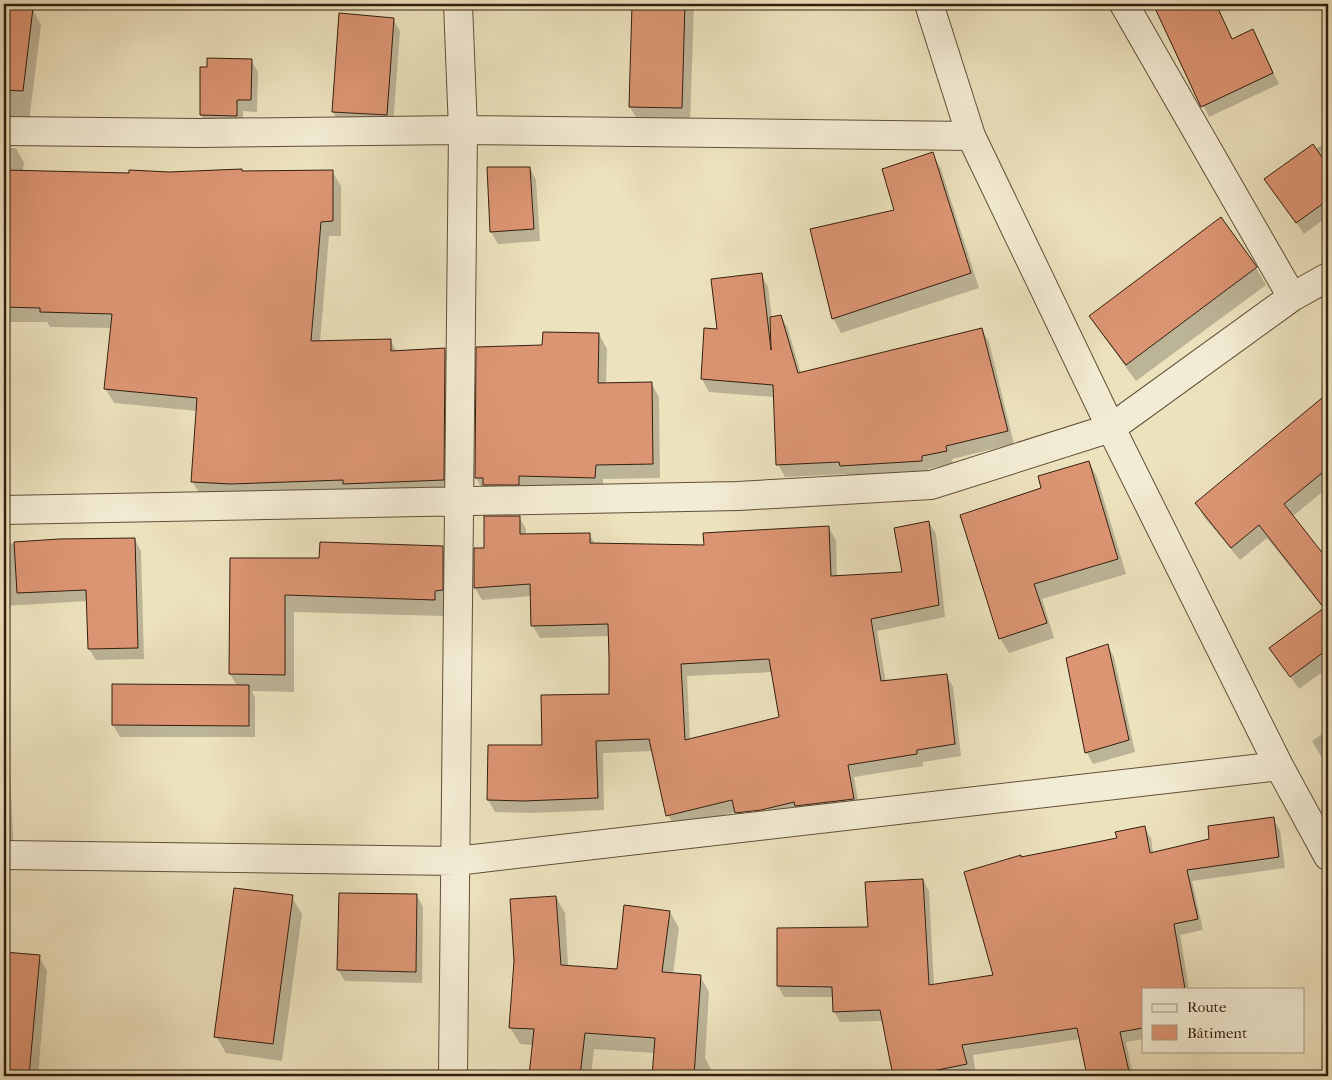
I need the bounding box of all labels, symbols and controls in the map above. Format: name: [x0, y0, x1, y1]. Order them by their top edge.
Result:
legend: [1142, 988, 1304, 1052]
text: Route: [1187, 998, 1227, 1016]
text: Bâtiment: [1187, 1024, 1248, 1042]

